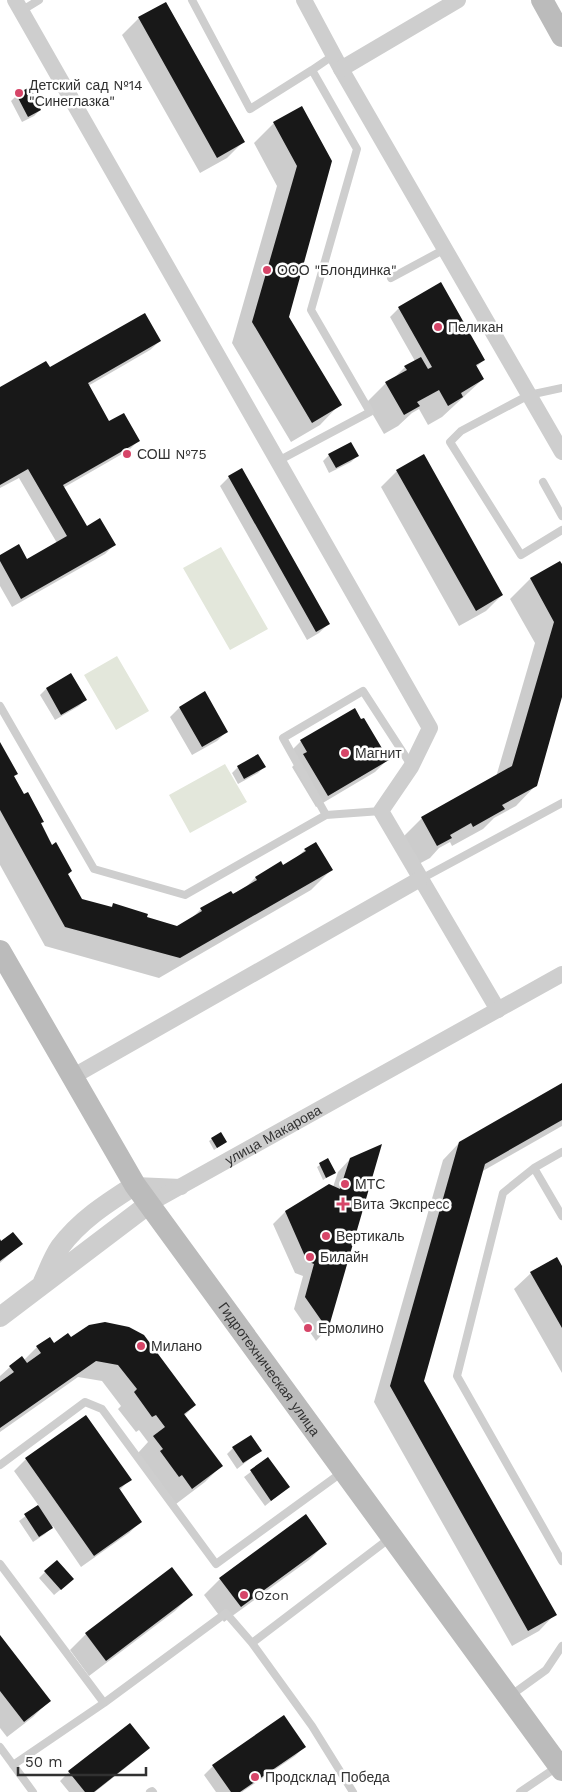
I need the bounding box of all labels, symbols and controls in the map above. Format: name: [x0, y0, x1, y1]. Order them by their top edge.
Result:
place label: Детский сад №14 "Синеглазка": [29, 77, 143, 109]
marker: Детский сад №14 "Синеглазка": [13, 87, 25, 99]
place label: ООО "Блондинка": [277, 262, 397, 278]
marker: ООО "Блондинка": [261, 264, 273, 276]
place label: Пеликан: [448, 319, 503, 335]
marker: Пеликан: [432, 321, 444, 333]
place label: СОШ №75: [137, 446, 207, 462]
marker: СОШ №75: [121, 448, 133, 460]
place label: Магнит: [355, 745, 402, 761]
marker: Магнит: [339, 747, 351, 759]
street label: улица Макарова: [222, 1102, 324, 1168]
place label: МТС: [355, 1176, 385, 1192]
marker: МТС: [339, 1178, 351, 1190]
place label: Вита Экспресс: [353, 1196, 449, 1212]
marker: Вита Экспресс: [337, 1198, 349, 1210]
place label: Вертикаль: [336, 1228, 405, 1244]
marker: Вертикаль: [320, 1230, 332, 1242]
place label: Билайн: [320, 1249, 369, 1265]
marker: Билайн: [304, 1251, 316, 1263]
street label: Гидротехническая улица: [215, 1299, 324, 1439]
place label: Ермолино: [318, 1320, 384, 1336]
marker: Ермолино: [302, 1322, 314, 1334]
place label: Милано: [151, 1338, 202, 1354]
marker: Милано: [135, 1340, 147, 1352]
place label: Ozon: [254, 1587, 289, 1603]
marker: Ozon: [238, 1589, 250, 1601]
scale bar: [18, 1744, 145, 1776]
text: 50 m: [25, 1753, 62, 1771]
place label: Продсклад Победа: [265, 1769, 390, 1785]
marker: Продсклад Победа: [249, 1771, 261, 1783]

